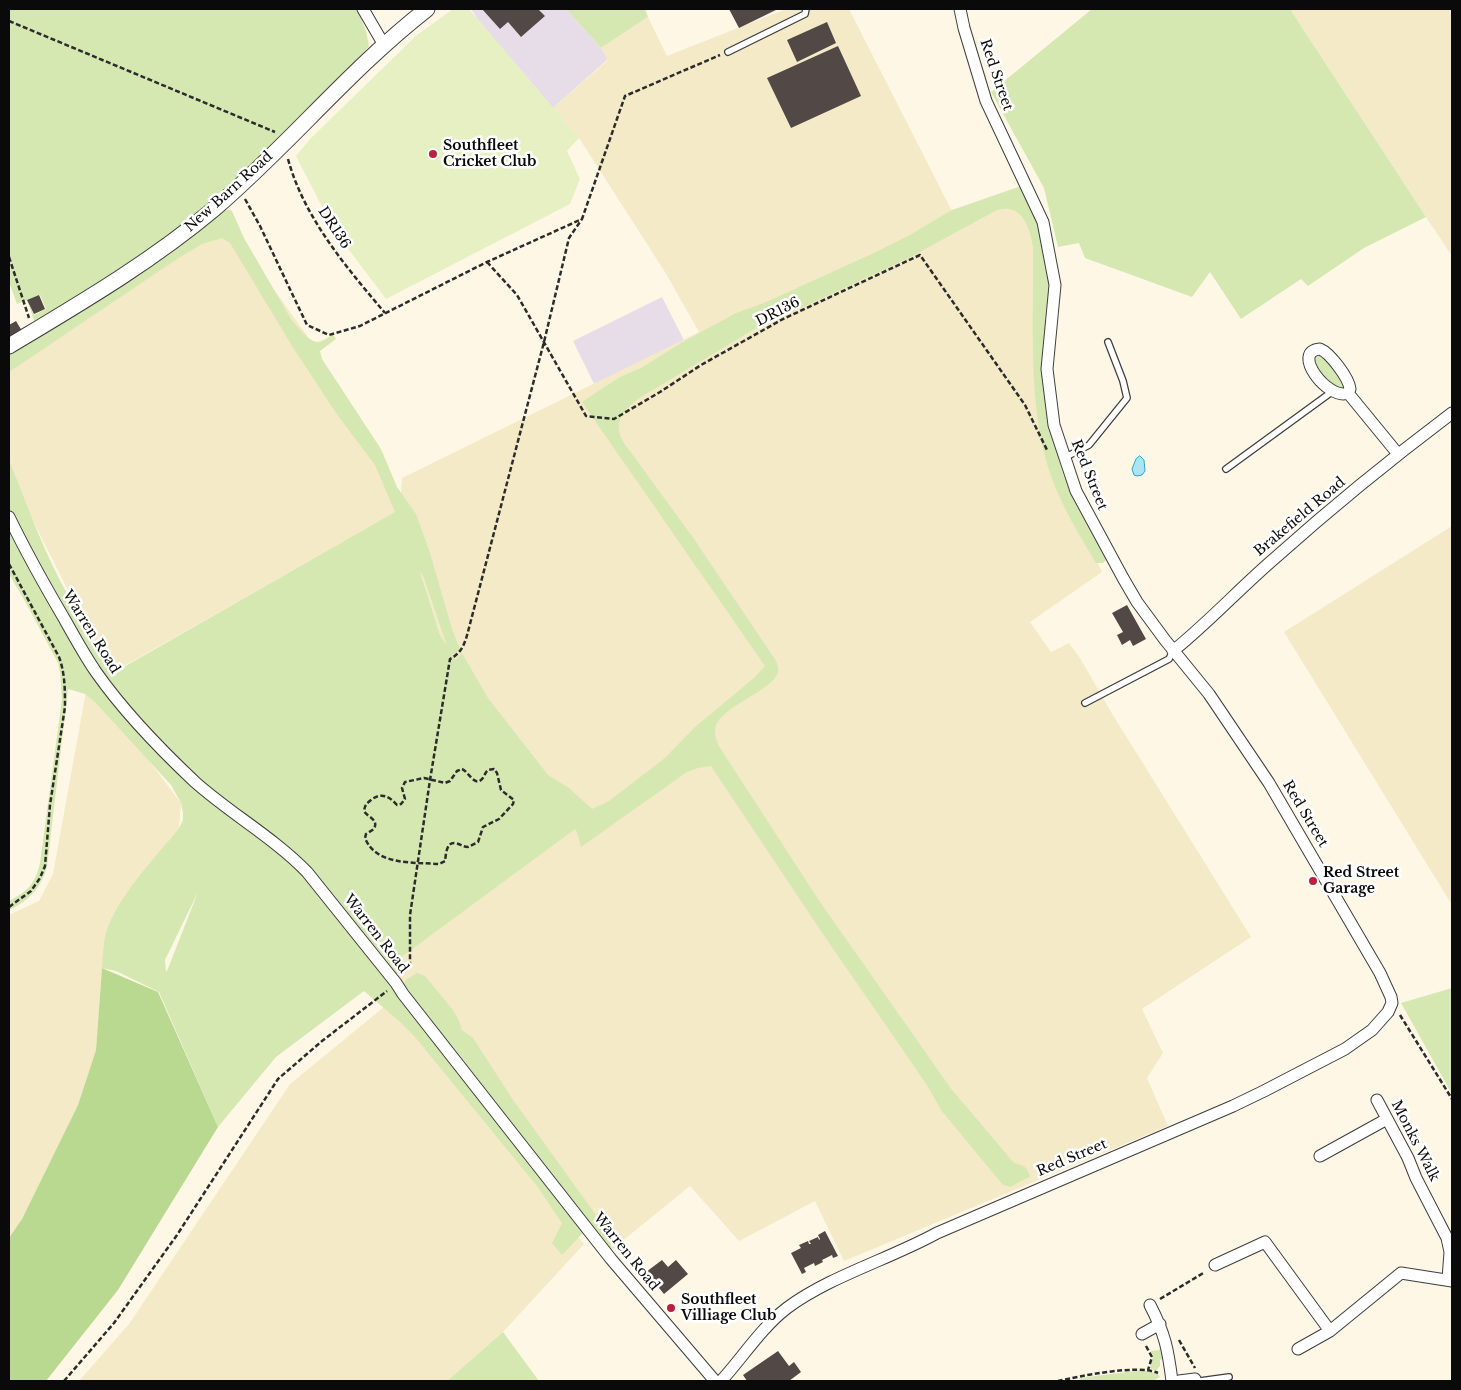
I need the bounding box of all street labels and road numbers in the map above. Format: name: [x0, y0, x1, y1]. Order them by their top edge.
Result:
street label: Red Street: [976, 37, 1016, 113]
street label: New Barn Road: [182, 148, 276, 236]
street label: DR136: [314, 204, 354, 252]
street label: DR136: [753, 294, 803, 330]
street label: Red Street: [1067, 437, 1111, 513]
street label: Brakefield Road: [1251, 474, 1349, 560]
street label: Warren Road: [59, 587, 123, 677]
street label: Red Street: [1279, 778, 1331, 850]
street label: Warren Road: [340, 891, 412, 977]
street label: Monks Walk: [1387, 1098, 1443, 1184]
street label: Red Street: [1034, 1136, 1110, 1180]
street label: Warren Road: [590, 1210, 662, 1294]

